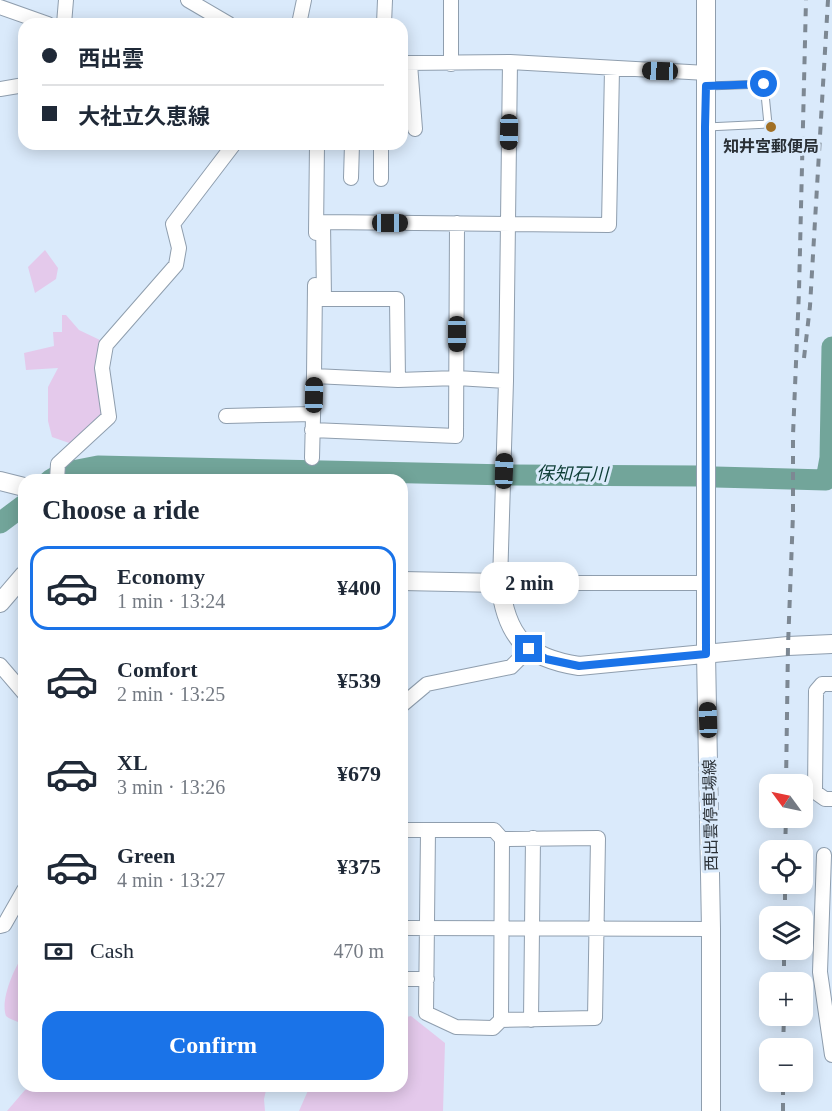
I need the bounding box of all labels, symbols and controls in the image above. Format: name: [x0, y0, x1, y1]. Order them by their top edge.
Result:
text: 西出雲: [78, 46, 144, 71]
car: [642, 61, 678, 81]
route start: [750, 70, 777, 97]
text: 大社立久恵線: [78, 104, 210, 129]
car: [500, 114, 518, 150]
marker: 知井宮郵便局: [764, 120, 778, 134]
place label: 知井宮郵便局: [723, 137, 819, 155]
car: [372, 214, 408, 232]
car: [448, 316, 466, 352]
car: [305, 377, 323, 413]
car: [494, 453, 514, 489]
water label: 保知石川: [536, 463, 610, 485]
text: Choose a ride: [42, 495, 200, 525]
icon: car: [45, 561, 99, 615]
callout: 2 min: [480, 562, 578, 604]
text: Economy: [117, 564, 205, 589]
text: 2 min: [505, 572, 554, 594]
text: ¥400: [337, 575, 381, 600]
text: 1 min · 13:24: [117, 590, 225, 612]
route end: [515, 635, 542, 662]
icon: car: [45, 654, 99, 708]
text: Comfort: [117, 657, 198, 682]
text: ¥539: [337, 668, 381, 693]
text: 2 min · 13:25: [117, 683, 225, 705]
car: [698, 702, 718, 738]
icon: car: [45, 747, 99, 801]
text: XL: [117, 750, 148, 775]
street label: 西出雲停車場線: [701, 759, 720, 871]
text: ¥679: [337, 761, 381, 786]
north arrow: [759, 774, 813, 828]
map controls: [759, 774, 813, 1092]
text: 3 min · 13:26: [117, 776, 225, 798]
icon: car: [45, 840, 99, 894]
button: locate: [759, 840, 813, 894]
text: Green: [117, 843, 175, 868]
text: ¥375: [337, 854, 381, 879]
text: 4 min · 13:27: [117, 869, 225, 891]
button: layers: [759, 906, 813, 960]
icon: cash: [42, 935, 75, 968]
text: Cash: [90, 938, 134, 963]
text: 470 m: [333, 940, 384, 962]
button: +: [759, 972, 813, 1026]
button: Confirm: [42, 1011, 384, 1080]
button: −: [759, 1038, 813, 1092]

